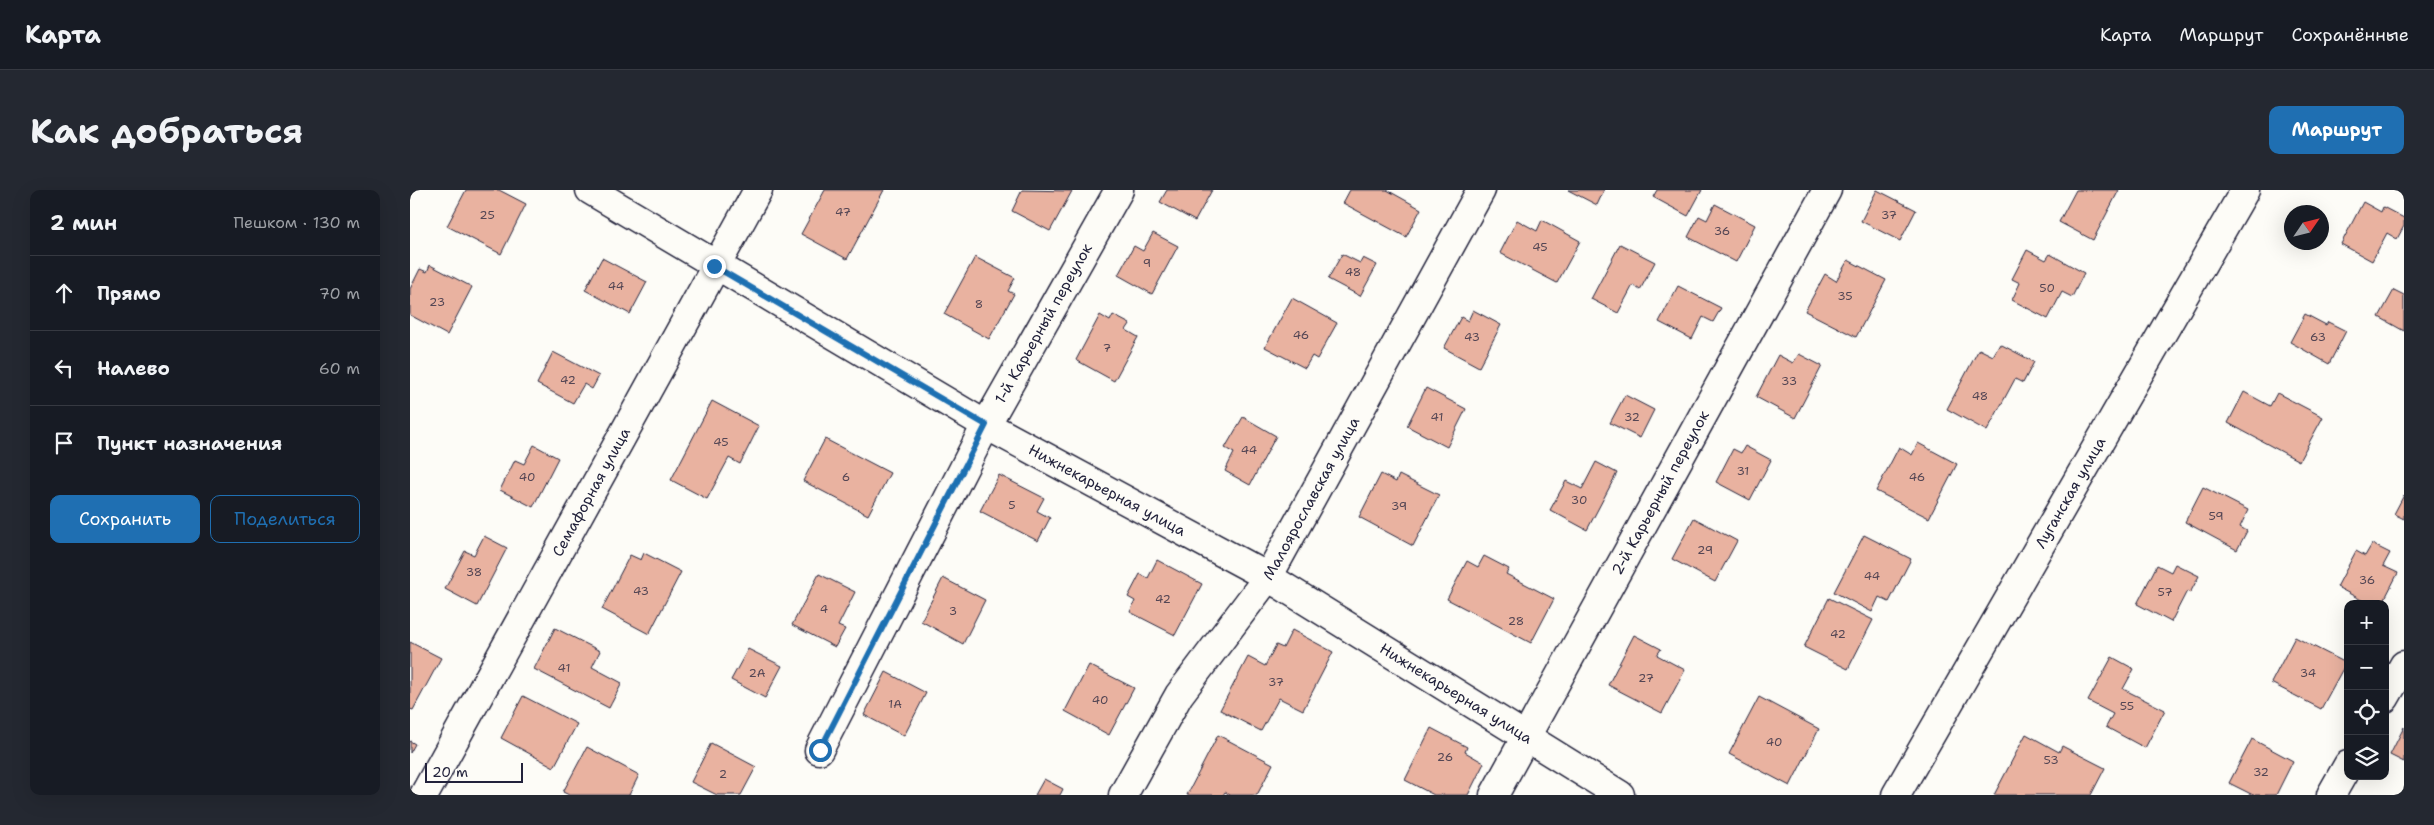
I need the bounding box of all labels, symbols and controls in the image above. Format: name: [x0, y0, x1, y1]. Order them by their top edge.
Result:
text: Карта: [25, 19, 101, 51]
text: Карта: [2100, 23, 2151, 47]
text: Маршрут: [2179, 23, 2263, 47]
text: Сохранённые: [2291, 23, 2409, 47]
button: Маршрут: [2269, 106, 2404, 154]
text: Как добраться: [30, 107, 303, 154]
house number: 47: [835, 204, 851, 220]
north arrow: [2284, 205, 2329, 250]
house number: 25: [479, 207, 495, 223]
house number: 37: [1881, 207, 1897, 223]
text: 2 мин: [50, 209, 117, 237]
text: Пешком · 130 m: [233, 212, 360, 233]
house number: 36: [1714, 223, 1730, 239]
house number: 45: [1532, 239, 1548, 255]
street label: 1-й Карьерный переулок: [990, 240, 1097, 407]
route end: [703, 255, 726, 278]
house number: 9: [1143, 255, 1151, 271]
house number: 48: [1345, 264, 1361, 280]
house number: 44: [608, 278, 624, 294]
icon: ahead: [50, 279, 78, 307]
house number: 50: [2039, 280, 2055, 296]
text: Прямо: [97, 281, 161, 306]
text: 70 m: [319, 283, 360, 304]
house number: 35: [1837, 288, 1853, 304]
house number: 23: [429, 294, 445, 310]
house number: 8: [975, 296, 983, 312]
house number: 46: [1293, 327, 1309, 343]
house number: 43: [1464, 329, 1480, 345]
house number: 63: [2310, 329, 2326, 345]
house number: 7: [1103, 340, 1111, 356]
icon: left: [50, 354, 78, 382]
text: Налево: [97, 356, 170, 381]
text: 60 m: [319, 358, 360, 379]
house number: 42: [560, 372, 576, 388]
house number: 33: [1781, 373, 1797, 389]
house number: 48: [1972, 388, 1988, 404]
street label: 2-й Карьерный переулок: [1607, 407, 1714, 578]
house number: 41: [1431, 409, 1443, 425]
house number: 32: [1624, 409, 1640, 425]
street label: Малоярославская улица: [1258, 413, 1365, 584]
street label: Семафорная улица: [548, 423, 635, 560]
icon: arrive: [50, 429, 78, 457]
text: Пункт назначения: [97, 431, 282, 456]
street label: Луганская улица: [2030, 433, 2111, 552]
house number: 45: [713, 434, 729, 450]
street label: Нижнекарьерная улица: [1025, 440, 1190, 541]
house number: 44: [1241, 442, 1257, 458]
house number: 31: [1737, 463, 1749, 479]
house number: 40: [519, 469, 535, 485]
house number: 6: [842, 469, 850, 485]
house number: 46: [1909, 469, 1925, 485]
house number: 30: [1571, 492, 1587, 508]
button: Сохранить: [50, 495, 200, 543]
button: Поделиться: [210, 495, 360, 543]
house number: 5: [1008, 497, 1016, 513]
house number: 39: [1391, 498, 1407, 514]
house number: 59: [2208, 508, 2224, 524]
house number: 29: [1697, 542, 1713, 558]
house number: 38: [466, 564, 482, 580]
house number: 44: [1864, 568, 1880, 584]
house number: 36: [2359, 572, 2375, 588]
house number: 43: [633, 583, 649, 599]
house number: 57: [2157, 584, 2173, 600]
house number: 42: [1155, 591, 1171, 607]
map controls: [2344, 600, 2389, 780]
button: +: [2344, 600, 2389, 645]
house number: 4: [820, 601, 828, 617]
house number: 3: [949, 603, 957, 619]
house number: 28: [1508, 613, 1524, 629]
house number: 42: [1830, 626, 1846, 642]
street label: Нижнекарьерная улица: [1376, 639, 1537, 749]
button: −: [2344, 645, 2389, 690]
house number: 41: [558, 660, 570, 676]
house number: 2А: [748, 665, 766, 681]
house number: 34: [2300, 665, 2316, 681]
house number: 27: [1638, 670, 1654, 686]
house number: 37: [1268, 674, 1284, 690]
button: locate: [2344, 690, 2389, 735]
house number: 40: [1092, 692, 1108, 708]
house number: 1А: [888, 696, 902, 712]
house number: 55: [2120, 698, 2134, 714]
house number: 40: [1766, 734, 1782, 750]
button: layers: [2344, 735, 2389, 780]
route start: [809, 739, 832, 762]
house number: 26: [1437, 749, 1453, 765]
house number: 53: [2043, 752, 2059, 768]
scale bar: [425, 760, 522, 783]
text: 20 m: [432, 763, 468, 781]
house number: 32: [2253, 764, 2269, 780]
house number: 2: [719, 766, 727, 782]

